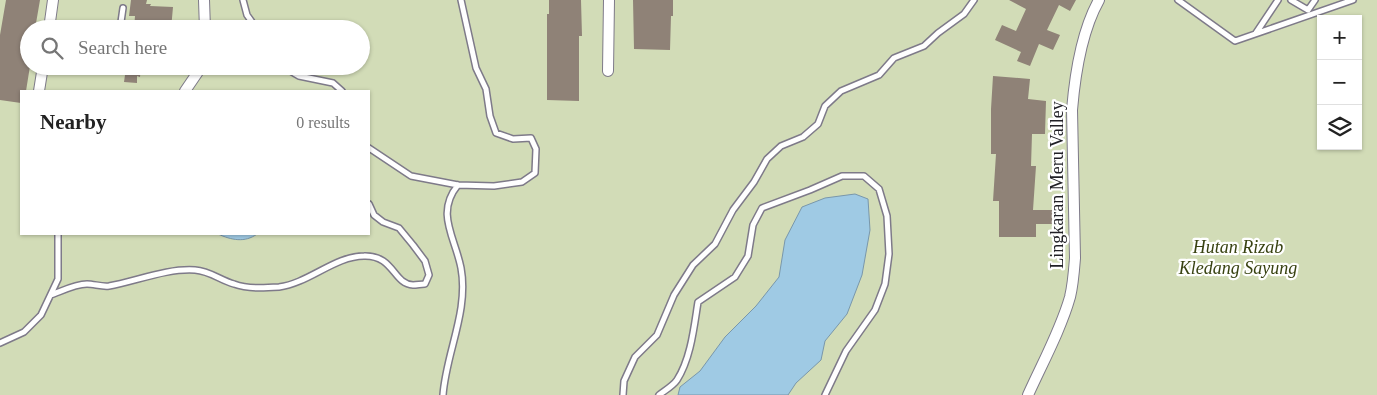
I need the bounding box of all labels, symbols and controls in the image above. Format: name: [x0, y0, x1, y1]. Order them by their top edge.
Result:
map controls: [1317, 15, 1362, 150]
button: +: [1317, 15, 1362, 60]
search box: [20, 20, 370, 75]
icon: search: [38, 34, 66, 62]
text: Search here: [78, 37, 167, 58]
button: −: [1317, 60, 1362, 105]
street label: Lingkaran Meru Valley: [1047, 101, 1067, 269]
button: layers: [1317, 105, 1362, 150]
text: Nearby: [40, 110, 107, 134]
text: 0 results: [296, 114, 350, 131]
park label: Hutan Rizab Kledang Sayung: [1178, 237, 1297, 278]

